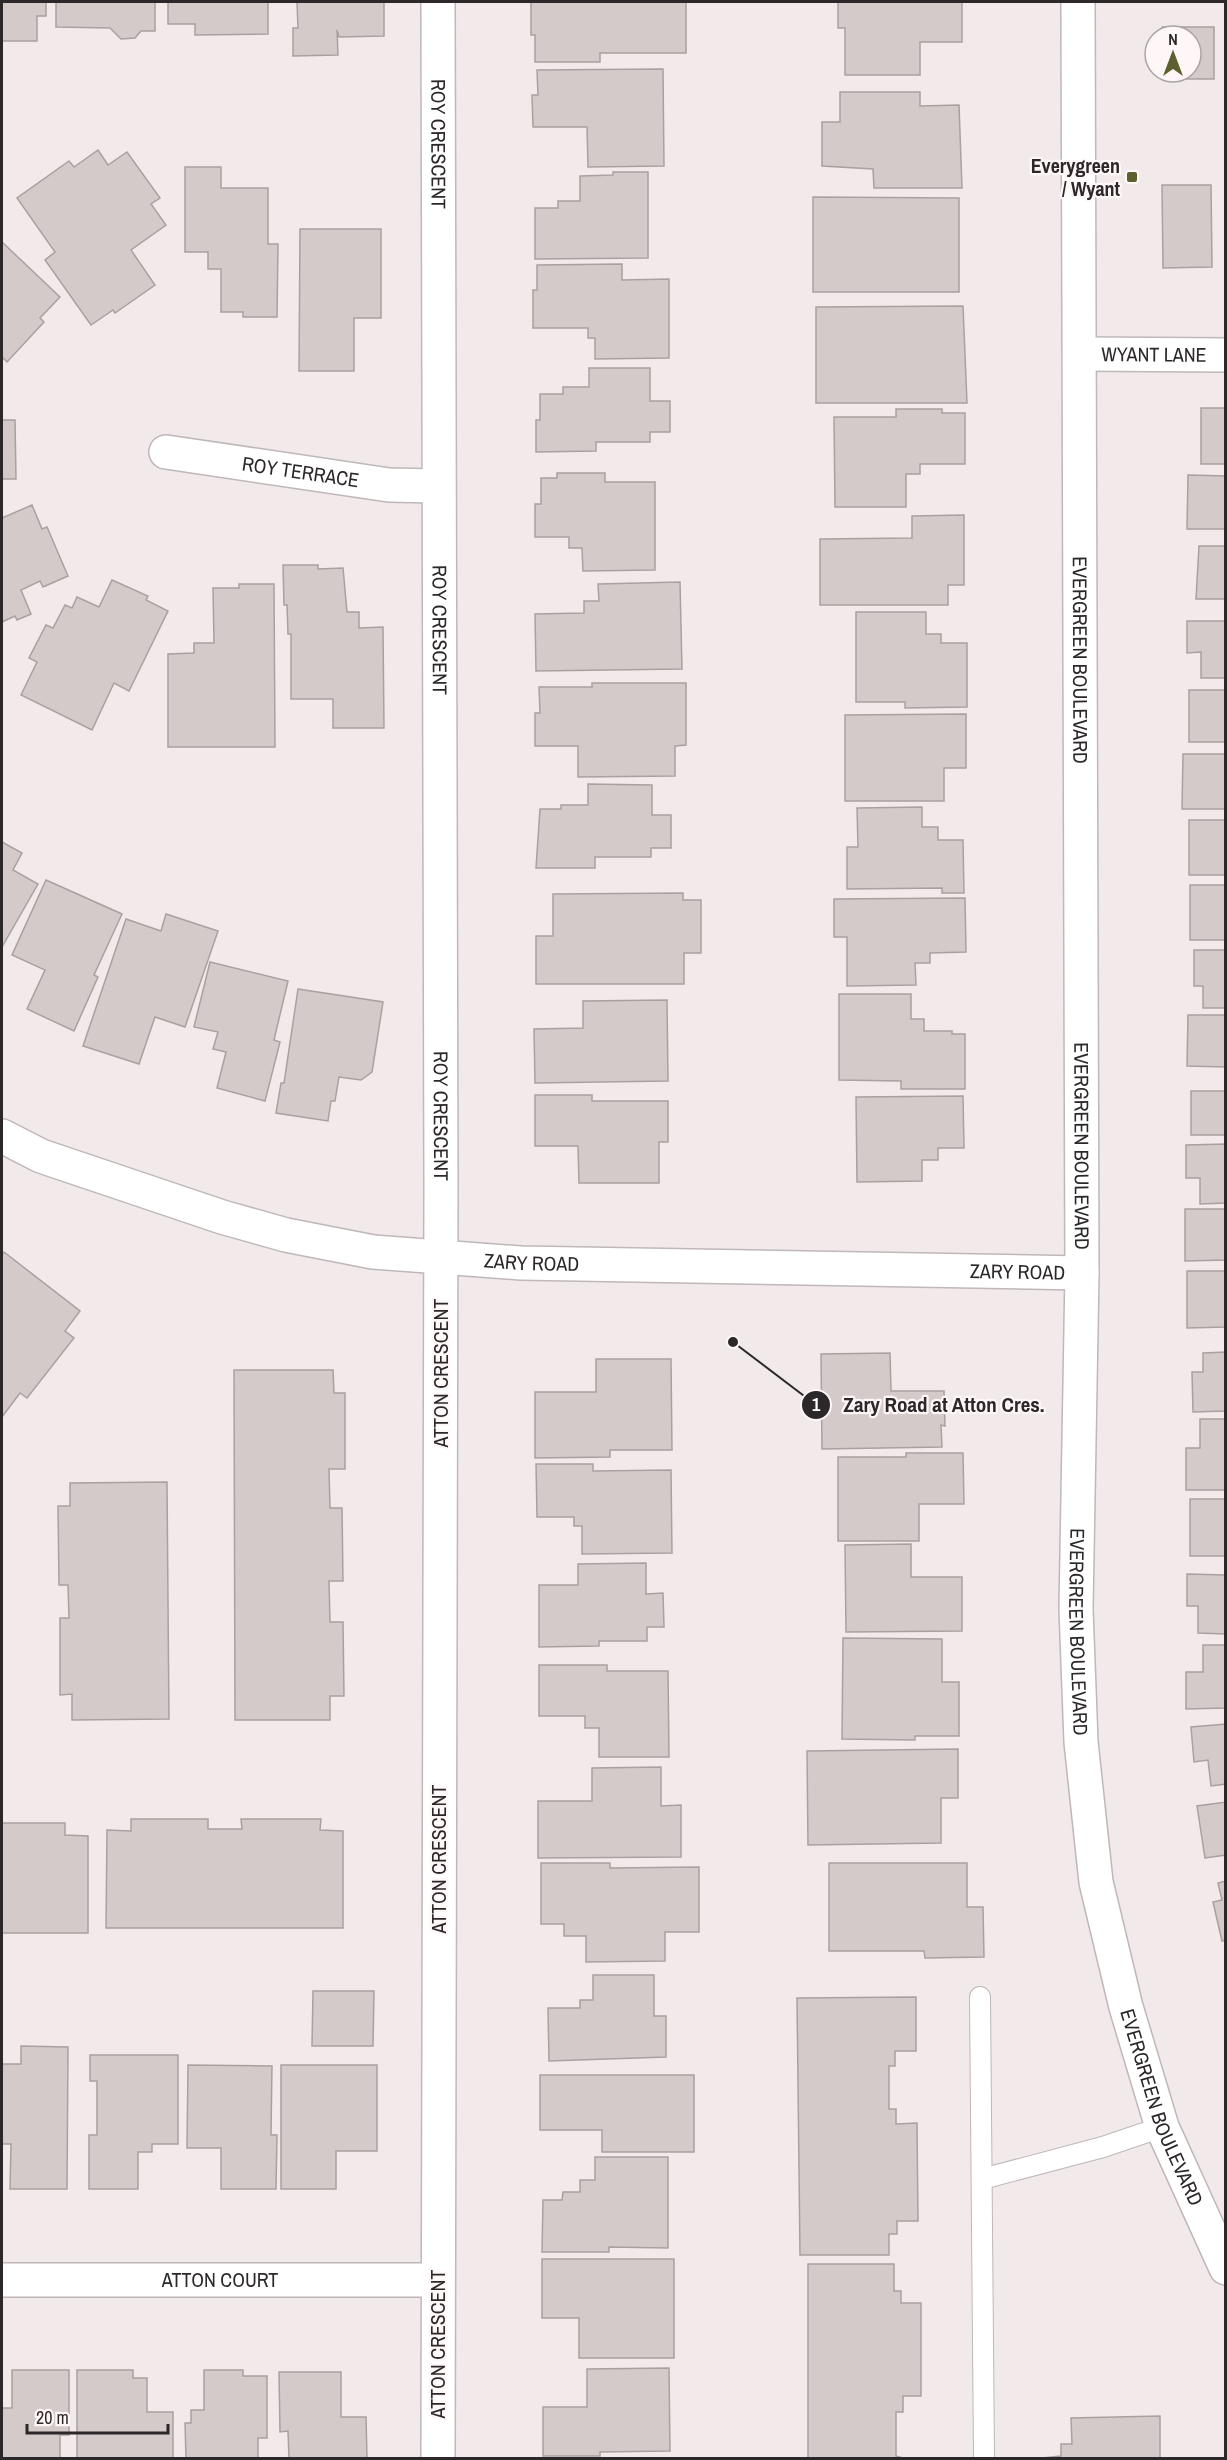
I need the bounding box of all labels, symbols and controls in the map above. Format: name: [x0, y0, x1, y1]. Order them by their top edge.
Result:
north arrow: [1143, 24, 1203, 84]
text: N: [1168, 28, 1178, 50]
street label: ROY CRESCENT: [425, 79, 453, 209]
place label: Everygreen / Wyant: [1031, 152, 1121, 202]
marker: Everygreen / Wyant: [1125, 170, 1139, 184]
street label: WYANT LANE: [1101, 340, 1207, 368]
street label: ROY TERRACE: [240, 449, 361, 493]
street label: EVERGREEN BOULEVARD: [1067, 556, 1094, 764]
street label: ROY CRESCENT: [426, 565, 454, 695]
street label: EVERGREEN BOULEVARD: [1068, 1042, 1096, 1250]
street label: ROY CRESCENT: [428, 1051, 455, 1181]
street label: ZARY ROAD: [483, 1246, 579, 1277]
street label: ZARY ROAD: [970, 1257, 1065, 1286]
street label: ATTON CRESCENT: [427, 1299, 454, 1448]
callout: Zary Road at Atton Cres.: [801, 1385, 1056, 1424]
text: Zary Road at Atton Cres.: [843, 1390, 1045, 1419]
text: 1: [812, 1392, 821, 1417]
street label: EVERGREEN BOULEVARD: [1063, 1528, 1095, 1736]
street label: ATTON CRESCENT: [425, 1785, 452, 1934]
street label: EVERGREEN BOULEVARD: [1114, 2006, 1210, 2210]
street label: ATTON COURT: [161, 2266, 278, 2293]
street label: ATTON CRESCENT: [424, 2270, 451, 2419]
scale bar: [27, 2397, 168, 2435]
text: 20 m: [36, 2405, 69, 2430]

